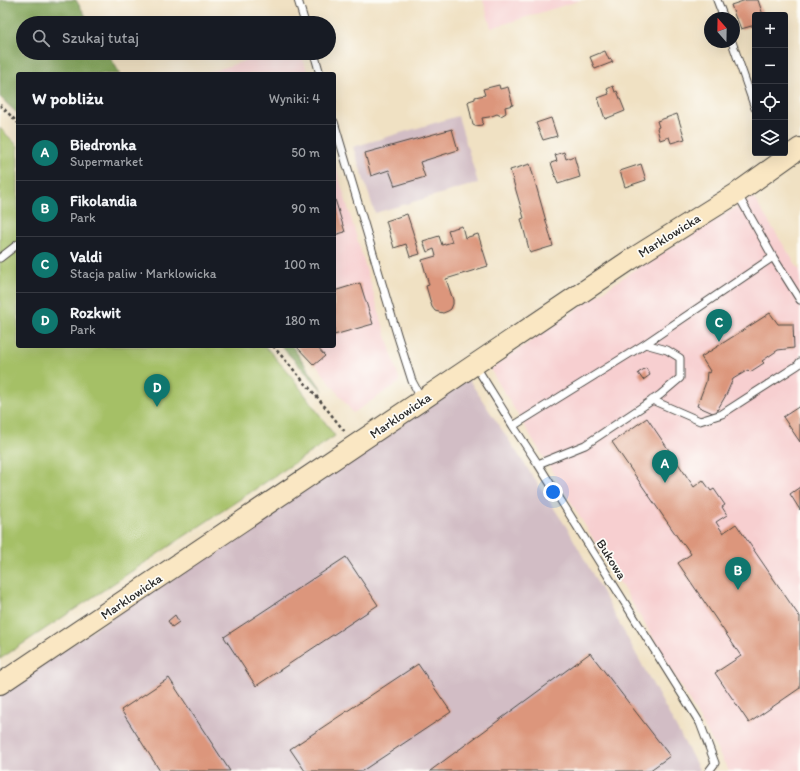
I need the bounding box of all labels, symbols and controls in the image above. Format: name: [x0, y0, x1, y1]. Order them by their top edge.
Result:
north arrow: [704, 12, 740, 48]
map controls: [752, 12, 788, 156]
button: +: [752, 12, 788, 48]
search box: [16, 16, 336, 60]
icon: search: [30, 27, 52, 49]
text: Szukaj tutaj: [62, 29, 139, 47]
button: −: [752, 48, 788, 84]
button: locate: [752, 84, 788, 120]
text: W pobliżu: [32, 88, 103, 108]
text: Wyniki: 4: [269, 91, 320, 106]
button: layers: [752, 120, 788, 156]
text: Biedronka: [70, 136, 136, 154]
text: A: [41, 145, 49, 160]
text: 50 m: [291, 145, 320, 160]
text: Supermarket: [70, 154, 143, 169]
text: Fikolandia: [70, 192, 137, 210]
text: B: [41, 201, 49, 216]
text: 90 m: [291, 201, 320, 216]
text: Park: [70, 210, 96, 225]
street label: Marklowicka: [635, 210, 703, 261]
text: Valdi: [70, 248, 102, 266]
text: C: [41, 257, 49, 272]
text: 100 m: [284, 257, 320, 272]
text: Stacja paliw · Marklowicka: [70, 266, 217, 281]
text: Rozkwit: [70, 304, 121, 322]
pin: C: [706, 309, 732, 342]
text: D: [41, 313, 49, 328]
text: 180 m: [285, 313, 320, 328]
text: Park: [70, 322, 96, 337]
pin: D: [144, 374, 170, 407]
street label: Marklowicka: [367, 389, 434, 441]
pin: A: [652, 450, 678, 483]
your location: [543, 482, 563, 502]
street label: Bukowa: [593, 536, 630, 582]
pin: B: [725, 557, 751, 590]
street label: Marklowicka: [98, 570, 165, 622]

